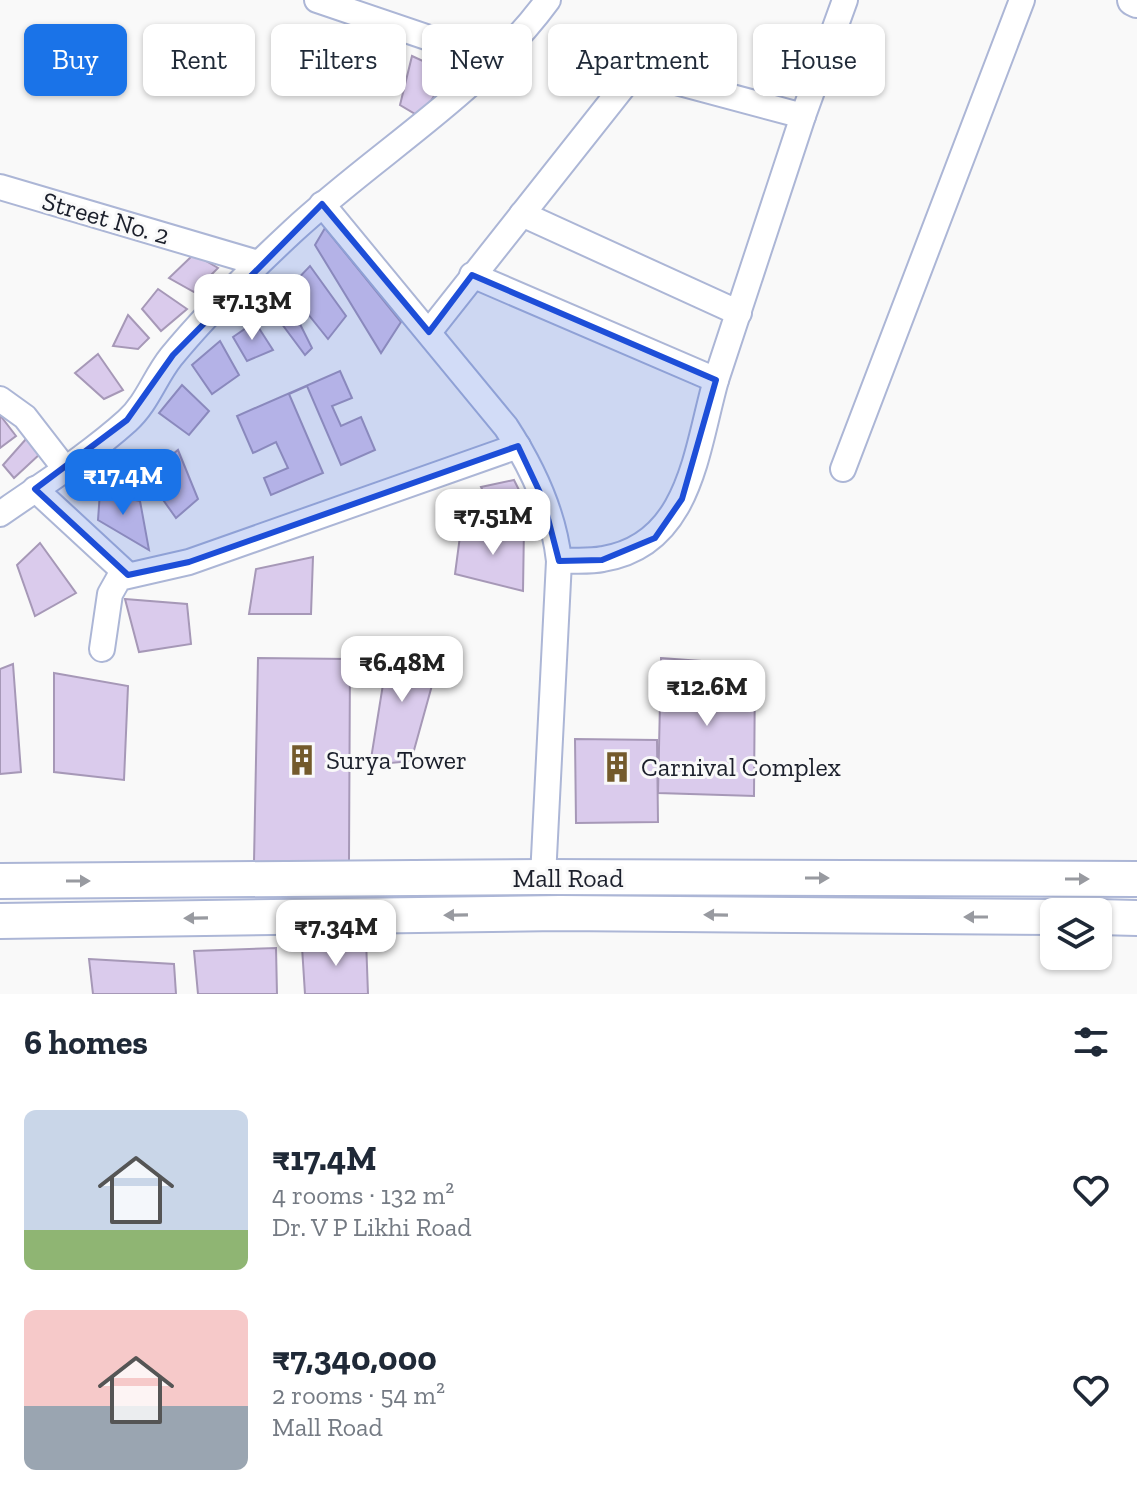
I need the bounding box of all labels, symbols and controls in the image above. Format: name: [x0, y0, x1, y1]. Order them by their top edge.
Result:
chip: Buy: [24, 24, 127, 96]
chip: Rent: [143, 24, 255, 96]
chip: Filters: [271, 24, 406, 96]
chip: New: [422, 24, 532, 96]
chip: Apartment: [548, 24, 737, 96]
chip: House: [753, 24, 885, 96]
street label: Street No. 2: [39, 185, 173, 251]
pin: ₹7.13M: [187, 274, 317, 342]
text: ₹7.13M: [212, 284, 292, 316]
pin: ₹17.4M: [58, 449, 188, 517]
text: ₹17.4M: [83, 459, 163, 491]
pin: ₹7.51M: [428, 489, 558, 557]
text: ₹7.51M: [453, 499, 533, 531]
pin: ₹6.48M: [337, 636, 467, 704]
text: ₹6.48M: [359, 646, 445, 678]
pin: ₹12.6M: [642, 660, 772, 728]
text: ₹12.6M: [666, 670, 748, 702]
building icon: Surya Tower: [285, 743, 319, 777]
place label: Surya Tower: [326, 744, 467, 776]
building icon: Carnival Complex: [600, 750, 634, 784]
place label: Carnival Complex: [641, 751, 841, 783]
street label: Mall Road: [513, 862, 623, 894]
one-way arrow: [805, 872, 830, 884]
one-way arrow: [1065, 873, 1090, 885]
one-way arrow: [66, 875, 91, 887]
map controls: [1040, 898, 1112, 970]
button: layers: [1040, 898, 1112, 970]
pin: ₹7.34M: [271, 900, 401, 968]
one-way arrow: [443, 909, 468, 921]
one-way arrow: [703, 909, 728, 921]
text: ₹7.34M: [294, 910, 378, 942]
one-way arrow: [963, 911, 988, 923]
one-way arrow: [183, 912, 208, 924]
icon: filters: [1069, 1020, 1113, 1064]
text: 6 homes: [24, 1022, 148, 1063]
text: ₹17.4M: [272, 1138, 377, 1179]
icon: home: [88, 1142, 184, 1238]
icon: heart: [1069, 1168, 1113, 1212]
text: 4 rooms · 132 m²: [272, 1179, 454, 1211]
text: Dr. V P Likhi Road: [272, 1211, 472, 1243]
text: ₹7,340,000: [272, 1338, 437, 1379]
icon: home: [88, 1342, 184, 1438]
icon: heart: [1069, 1368, 1113, 1412]
text: 2 rooms · 54 m²: [272, 1379, 445, 1411]
text: Mall Road: [272, 1411, 383, 1443]

